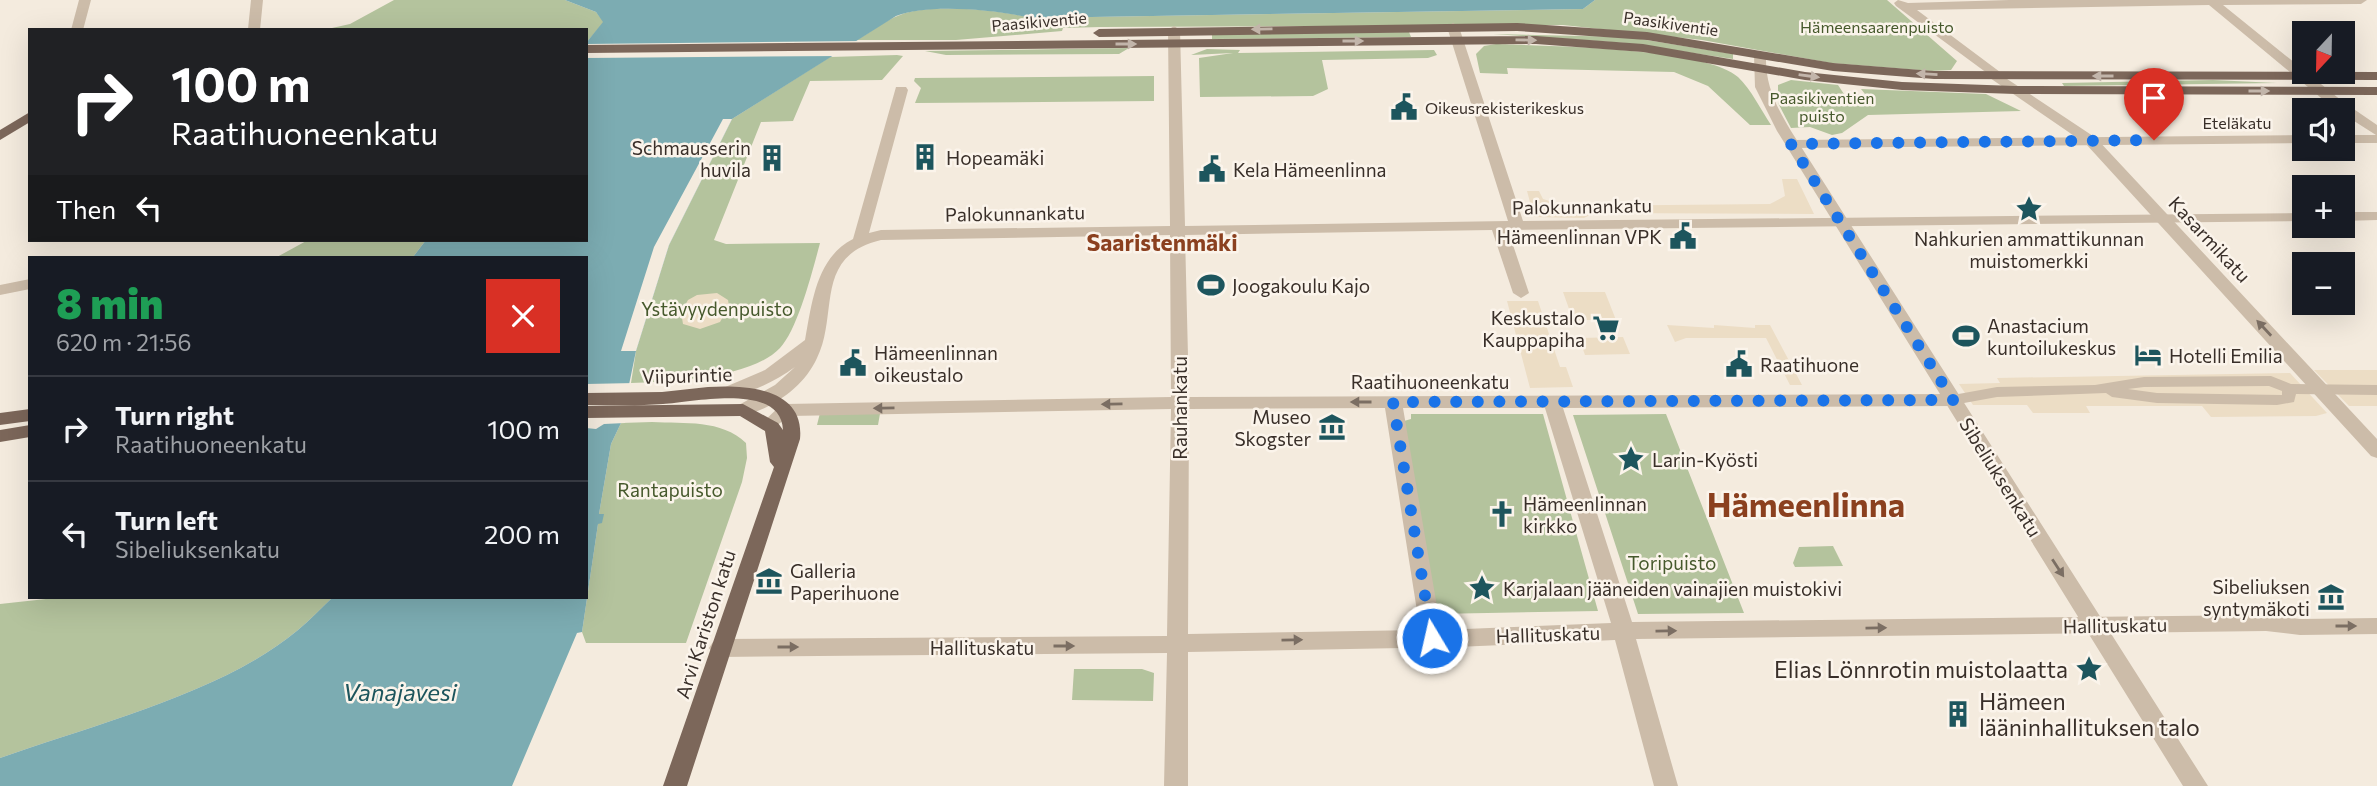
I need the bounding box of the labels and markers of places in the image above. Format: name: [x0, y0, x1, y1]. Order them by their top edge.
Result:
pin: [2124, 68, 2184, 140]
public building icon: Oikeusrekisterikeskus: [1389, 92, 1419, 122]
place label: Oikeusrekisterikeskus: [1425, 98, 1584, 117]
place label: Schmausserin huvila: [632, 136, 751, 181]
building icon: Hopeamäki: [910, 142, 940, 172]
building icon: Schmausserin huvila: [757, 143, 787, 173]
place label: Hopeamäki: [946, 146, 1044, 169]
public building icon: Kela Hämeenlinna: [1197, 154, 1227, 184]
place label: Kela Hämeenlinna: [1233, 158, 1387, 181]
place icon: Nahkurien ammattikunnan muistomerkki: [2014, 194, 2044, 224]
public building icon: Hämeenlinnan VPK: [1668, 221, 1698, 251]
place label: Hämeenlinnan VPK: [1497, 225, 1662, 248]
place label: Nahkurien ammattikunnan muistomerkki: [1914, 227, 2144, 272]
sports icon: Joogakoulu Kajo: [1196, 270, 1226, 300]
place label: Joogakoulu Kajo: [1232, 274, 1370, 297]
place label: Keskustalo Kauppapiha: [1482, 306, 1585, 351]
supermarket icon: Keskustalo Kauppapiha: [1591, 313, 1621, 343]
place label: Anastacium kuntoilukeskus: [1987, 314, 2116, 359]
sports icon: Anastacium kuntoilukeskus: [1951, 321, 1981, 351]
hotel icon: Hotelli Emilia: [2133, 340, 2163, 370]
place label: Hämeenlinnan oikeustalo: [874, 341, 998, 386]
place label: Hotelli Emilia: [2169, 344, 2283, 367]
public building icon: Hämeenlinnan oikeustalo: [838, 348, 868, 378]
public building icon: Raatihuone: [1724, 349, 1754, 379]
place label: Raatihuone: [1760, 353, 1859, 376]
place label: Museo Skogster: [1234, 405, 1311, 450]
museum icon: Museo Skogster: [1317, 412, 1347, 442]
place icon: Larin-Kyösti: [1616, 444, 1646, 474]
place label: Larin-Kyösti: [1652, 448, 1758, 471]
place label: Hämeenlinnan kirkko: [1523, 492, 1647, 537]
church icon: Hämeenlinnan kirkko: [1487, 499, 1517, 529]
place label: Galleria Paperihuone: [790, 559, 899, 604]
museum icon: Galleria Paperihuone: [754, 566, 784, 596]
place icon: Karjalaan jääneiden vainajien muistokivi: [1467, 573, 1497, 603]
place label: Sibeliuksen syntymäkoti: [2203, 575, 2310, 620]
place label: Karjalaan jääneiden vainajien muistokivi: [1503, 577, 1842, 600]
museum icon: Sibeliuksen syntymäkoti: [2316, 582, 2346, 612]
place icon: Elias Lönnrotin muistolaatta: [2074, 654, 2104, 684]
place label: Elias Lönnrotin muistolaatta: [1774, 655, 2068, 683]
place label: Hämeen lääninhallituksen talo: [1979, 687, 2200, 741]
building icon: Hämeen lääninhallituksen talo: [1943, 699, 1973, 729]

